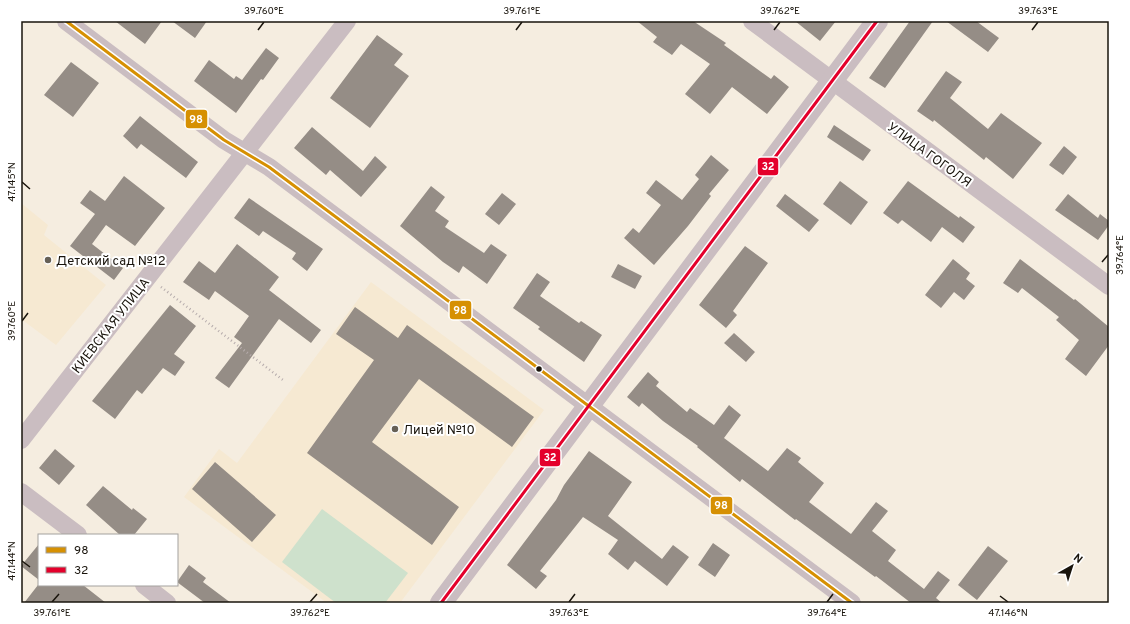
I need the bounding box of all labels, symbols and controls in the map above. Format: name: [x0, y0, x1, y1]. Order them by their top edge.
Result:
text: 39.760°E: [244, 5, 284, 18]
text: 39.761°E: [503, 5, 541, 18]
text: 39.762°E: [760, 5, 800, 18]
text: 39.763°E: [1018, 5, 1058, 18]
line badge: 98: [185, 109, 208, 129]
text: 98: [189, 113, 203, 127]
street label: УЛИЦА ГОГОЛЯ: [884, 120, 974, 191]
line badge: 32: [757, 157, 779, 176]
text: 32: [761, 160, 775, 174]
text: 47.145°N: [6, 162, 19, 202]
text: 39.764°E: [1114, 235, 1127, 275]
place label: Детский сад №12: [56, 254, 166, 270]
marker: Детский сад №12: [43, 255, 53, 265]
street label: КИЕВСКАЯ УЛИЦА: [69, 275, 154, 377]
line badge: 98: [449, 300, 472, 320]
text: 39.760°E: [6, 301, 19, 341]
text: 98: [453, 304, 467, 318]
unlabelled marker: [534, 364, 544, 374]
place label: Лицей №10: [403, 423, 475, 439]
marker: Лицей №10: [390, 424, 400, 434]
line badge: 32: [539, 448, 561, 467]
text: 32: [543, 451, 557, 465]
line badge: 98: [710, 496, 733, 515]
text: 98: [714, 499, 728, 513]
legend: [38, 534, 178, 586]
text: 47.144°N: [6, 541, 19, 581]
text: 98: [74, 543, 89, 559]
north arrow: [1052, 546, 1092, 586]
text: N: [1070, 551, 1085, 567]
text: 32: [74, 563, 88, 579]
text: 39.761°E: [33, 607, 71, 620]
text: 39.762°E: [290, 607, 330, 620]
text: 39.763°E: [549, 607, 589, 620]
text: 39.764°E: [807, 607, 847, 620]
text: 47.146°N: [988, 607, 1028, 620]

